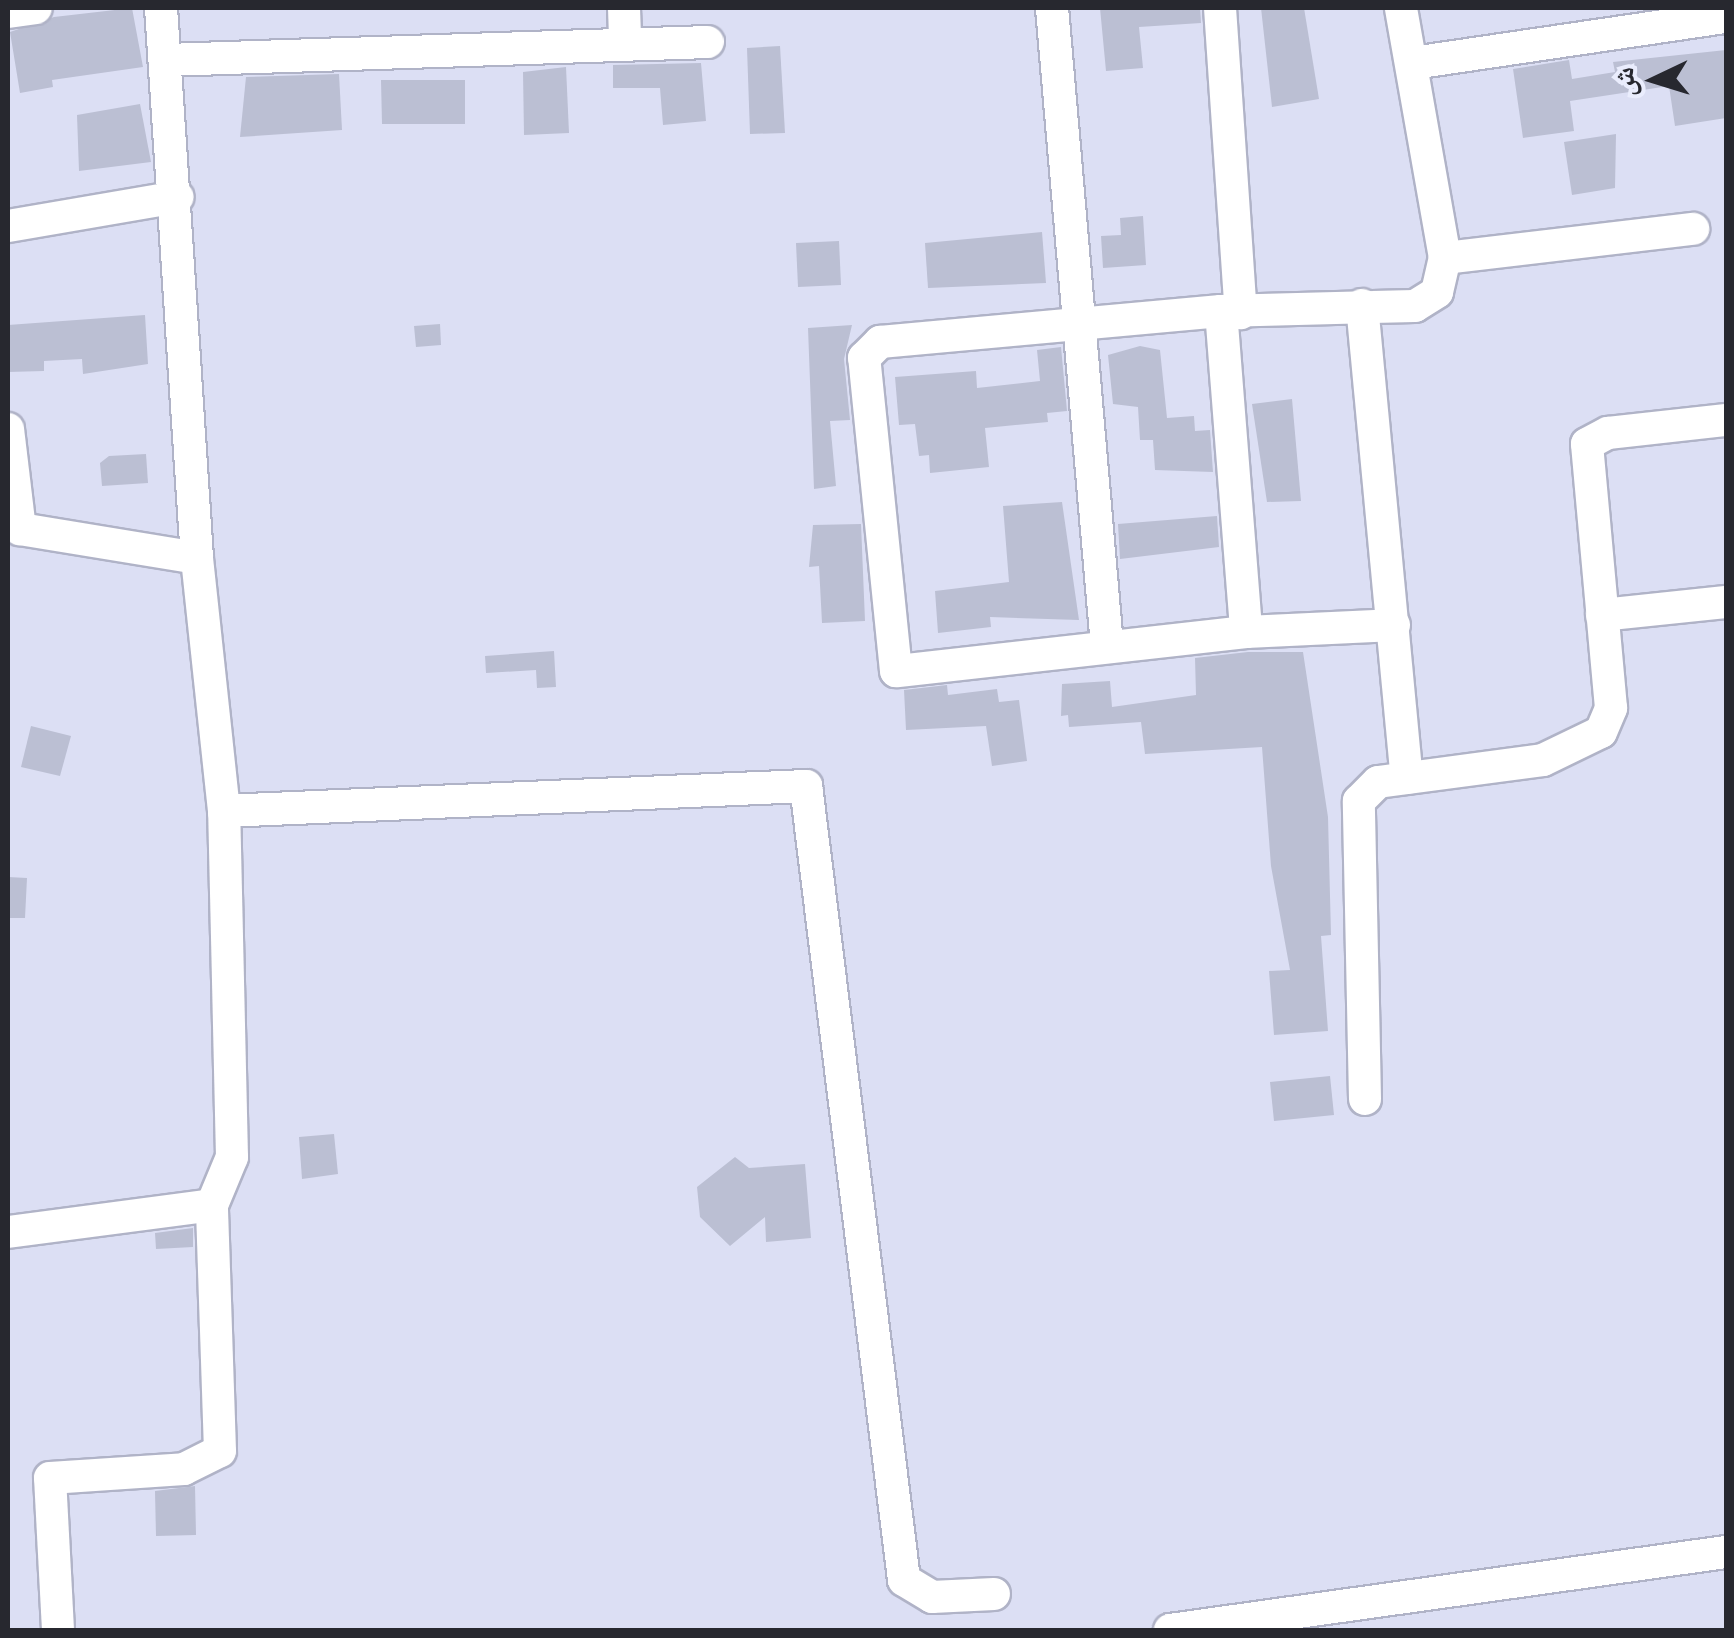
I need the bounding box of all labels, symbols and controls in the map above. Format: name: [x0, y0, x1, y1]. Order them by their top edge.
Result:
north arrow: [1604, 30, 1704, 130]
text: ش: [1605, 66, 1643, 98]

